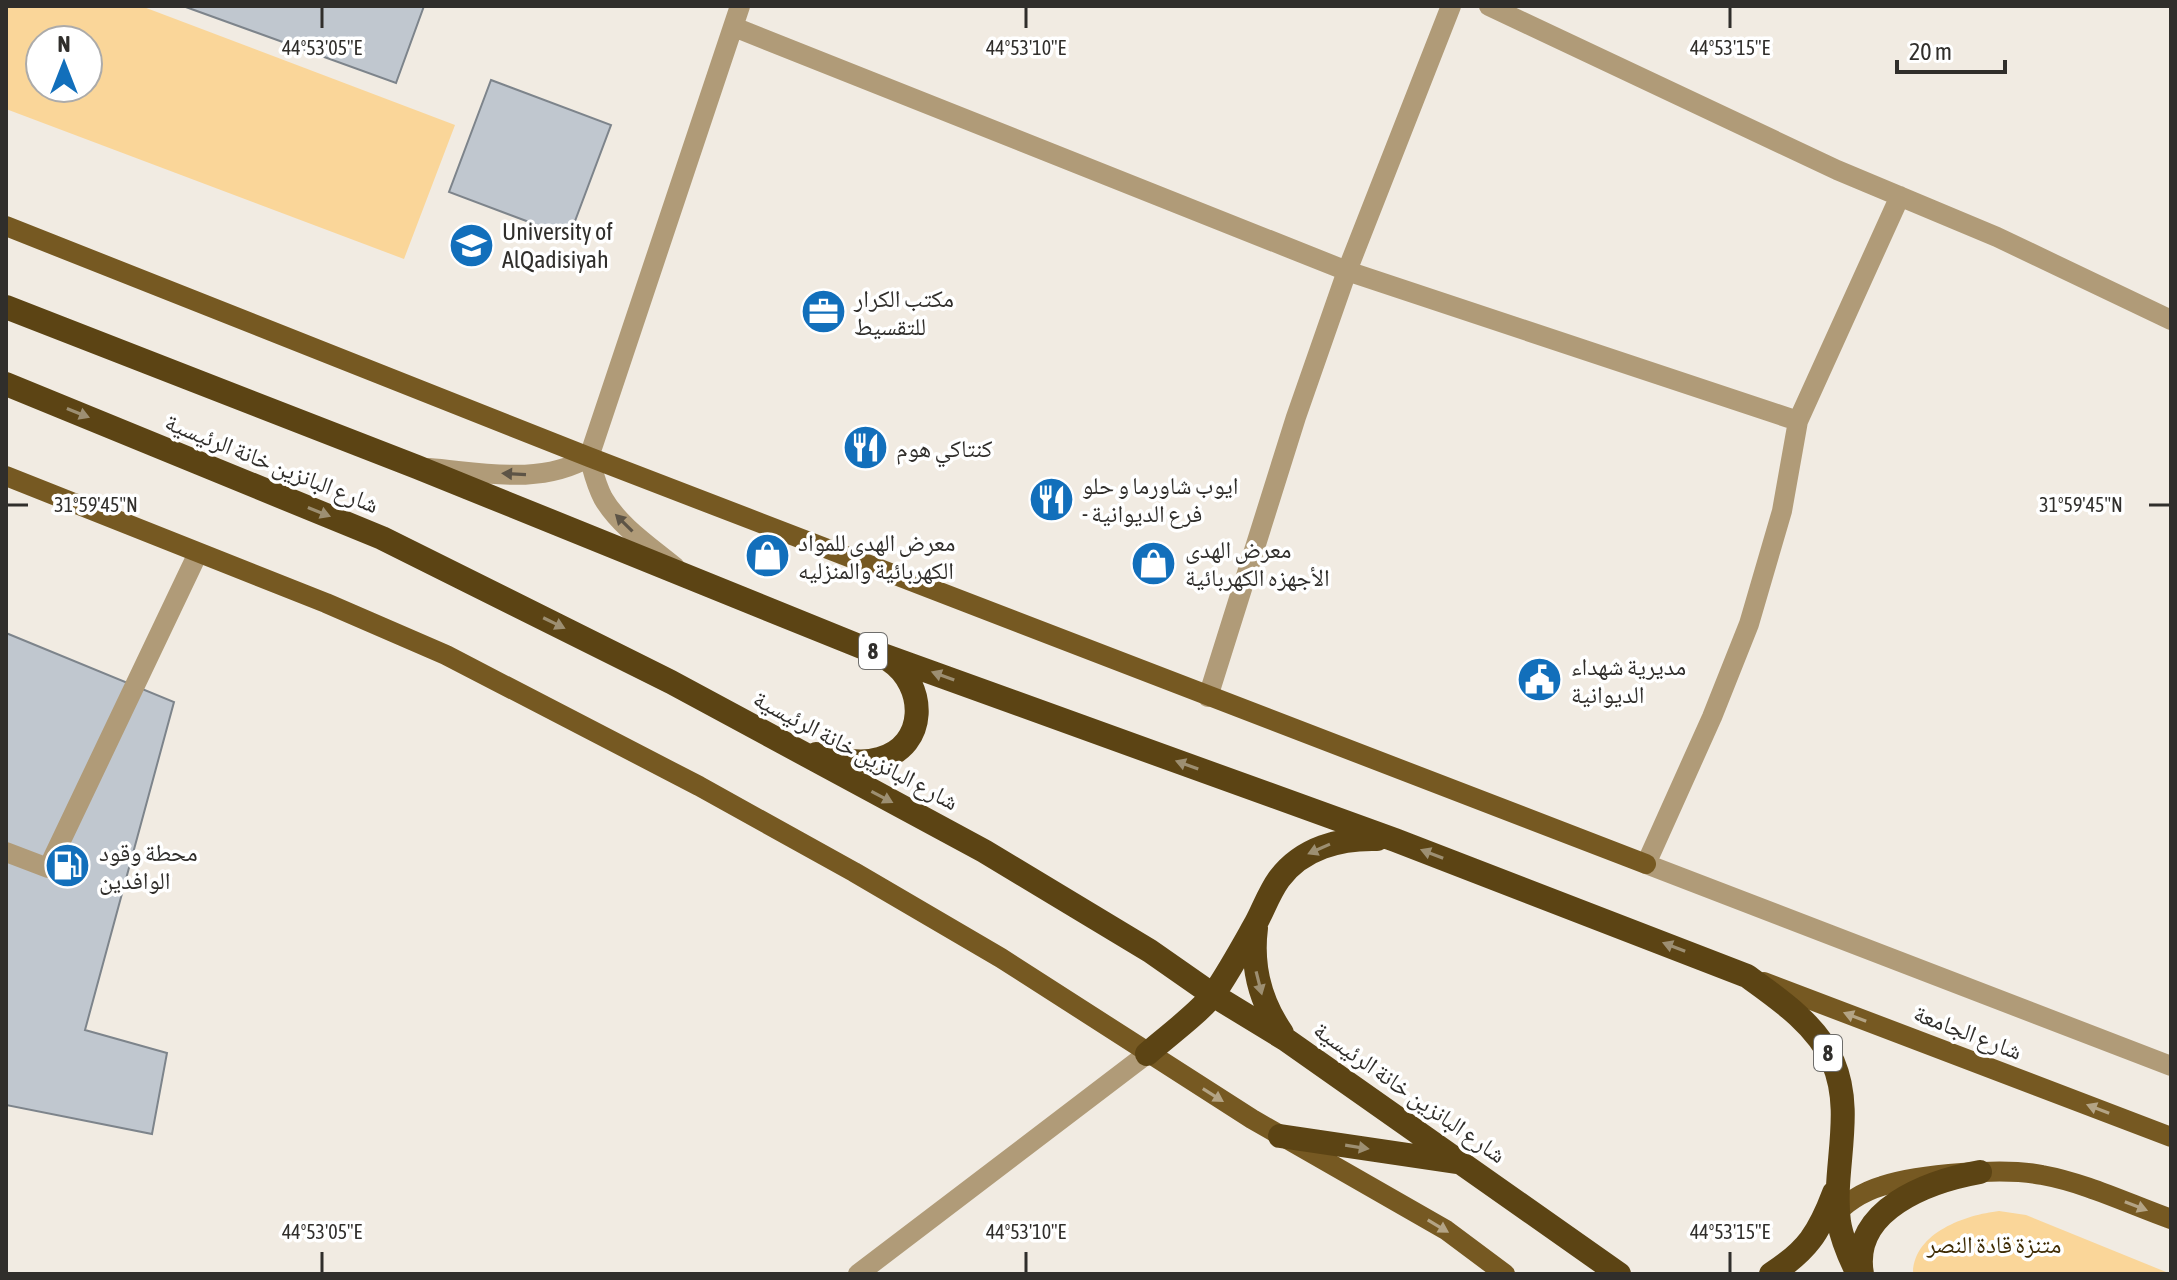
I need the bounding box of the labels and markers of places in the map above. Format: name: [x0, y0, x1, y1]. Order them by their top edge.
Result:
place label: University of AlQadisiyah: [502, 218, 613, 273]
school or university icon: University of AlQadisiyah: [447, 221, 495, 269]
place label: مكتب الكرار للتقسيط: [853, 285, 954, 340]
office icon: مكتب الكرار للتقسيط: [799, 288, 847, 336]
restaurant icon: كنتاكي هوم: [841, 424, 889, 472]
place label: كنتاكي هوم: [896, 435, 993, 468]
place label: ايوب شاورما و حلو - فرع الديوانية: [1082, 472, 1239, 529]
restaurant icon: ايوب شاورما و حلو - فرع الديوانية: [1027, 475, 1075, 523]
place label: معرض الهدى للمواد الكهربائية والمنزليه: [798, 529, 955, 584]
shop icon: معرض الهدى للمواد الكهربائية والمنزليه: [743, 532, 791, 580]
place label: معرض الهدى الأجهزه الكهربائية: [1185, 536, 1330, 591]
shop icon: معرض الهدى الأجهزه الكهربائية: [1130, 539, 1178, 587]
place label: مديرية شهداء الديوانية: [1571, 653, 1686, 708]
public building icon: مديرية شهداء الديوانية: [1516, 656, 1564, 704]
place label: محطة وقود الوافدين: [99, 839, 198, 895]
fuel station icon: محطة وقود الوافدين: [44, 842, 92, 890]

